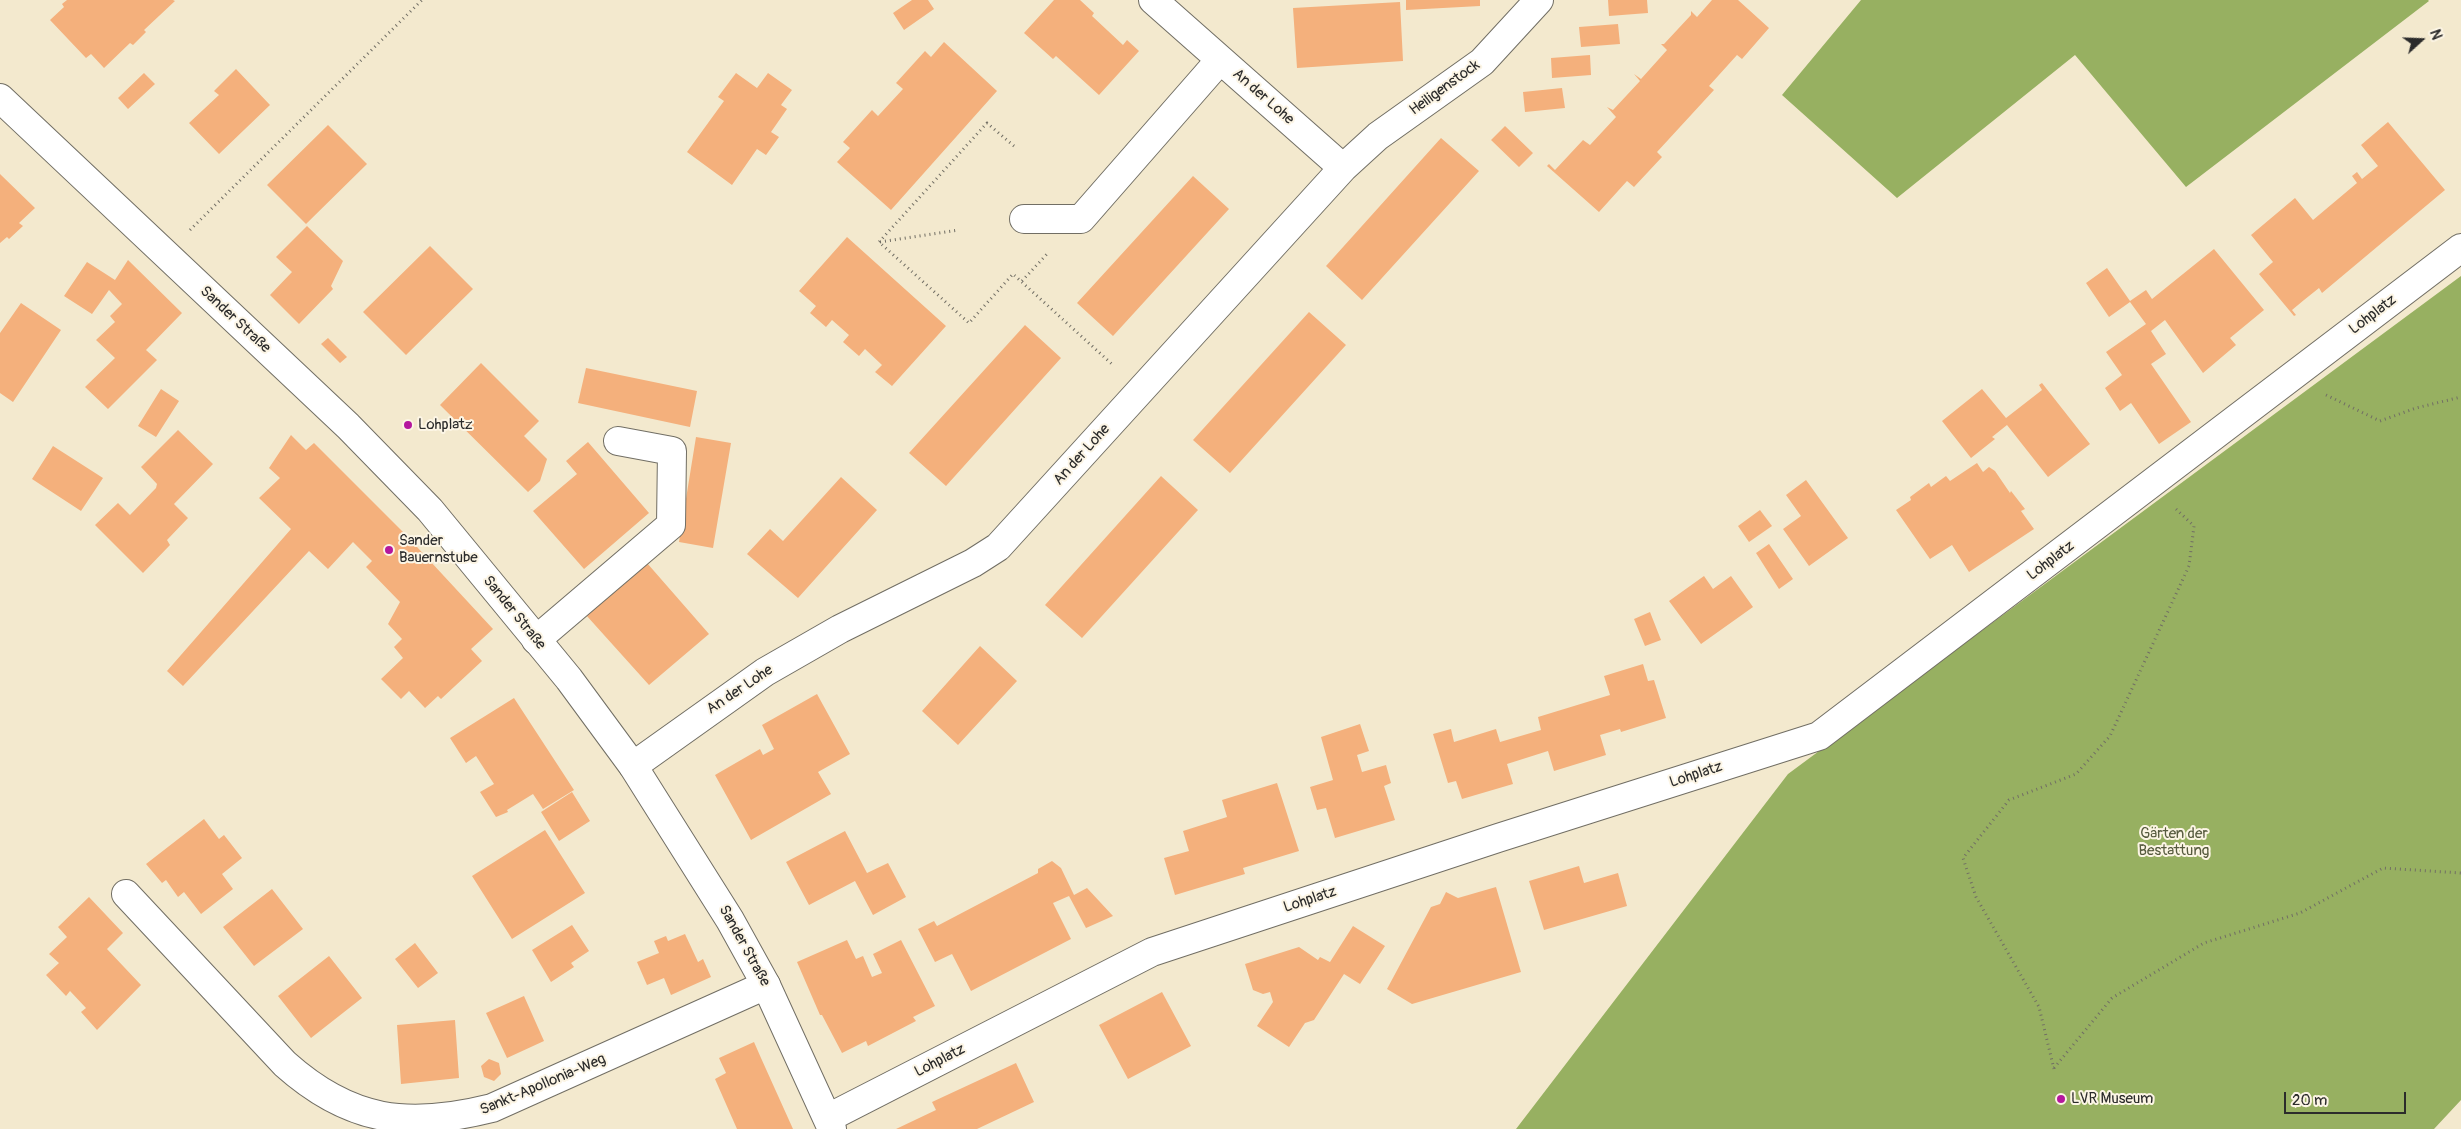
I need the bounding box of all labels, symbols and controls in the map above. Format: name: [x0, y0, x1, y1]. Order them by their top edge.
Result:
north arrow: [2396, 15, 2446, 65]
text: N: [2426, 27, 2445, 42]
street label: Heiligenstock: [1406, 56, 1484, 120]
street label: An der Lohe: [1228, 65, 1298, 129]
street label: Sander Straße: [196, 283, 274, 357]
street label: Lohplatz: [2346, 291, 2400, 339]
place label: Lohplatz: [418, 416, 473, 434]
marker: Lohplatz: [402, 419, 414, 431]
street label: An der Lohe: [1050, 421, 1114, 489]
place label: Sander Bauernstube: [399, 532, 478, 567]
street label: Lohplatz: [2024, 537, 2078, 585]
marker: Sander Bauernstube: [383, 544, 395, 556]
street label: Sander Straße: [479, 572, 549, 654]
street label: An der Lohe: [703, 661, 777, 719]
street label: Lohplatz: [1667, 758, 1725, 792]
park label: Gärten der Bestattung: [2139, 825, 2209, 860]
street label: Lohplatz: [1281, 883, 1339, 917]
street label: Sander Straße: [714, 902, 774, 990]
street label: Lohplatz: [912, 1041, 968, 1081]
street label: Sankt-Apollonia-Weg: [478, 1050, 608, 1120]
scale bar: [2286, 1082, 2408, 1114]
place label: LVR Museum: [2071, 1090, 2153, 1108]
text: 20 m: [2292, 1091, 2327, 1110]
marker: LVR Museum: [2055, 1093, 2067, 1105]

